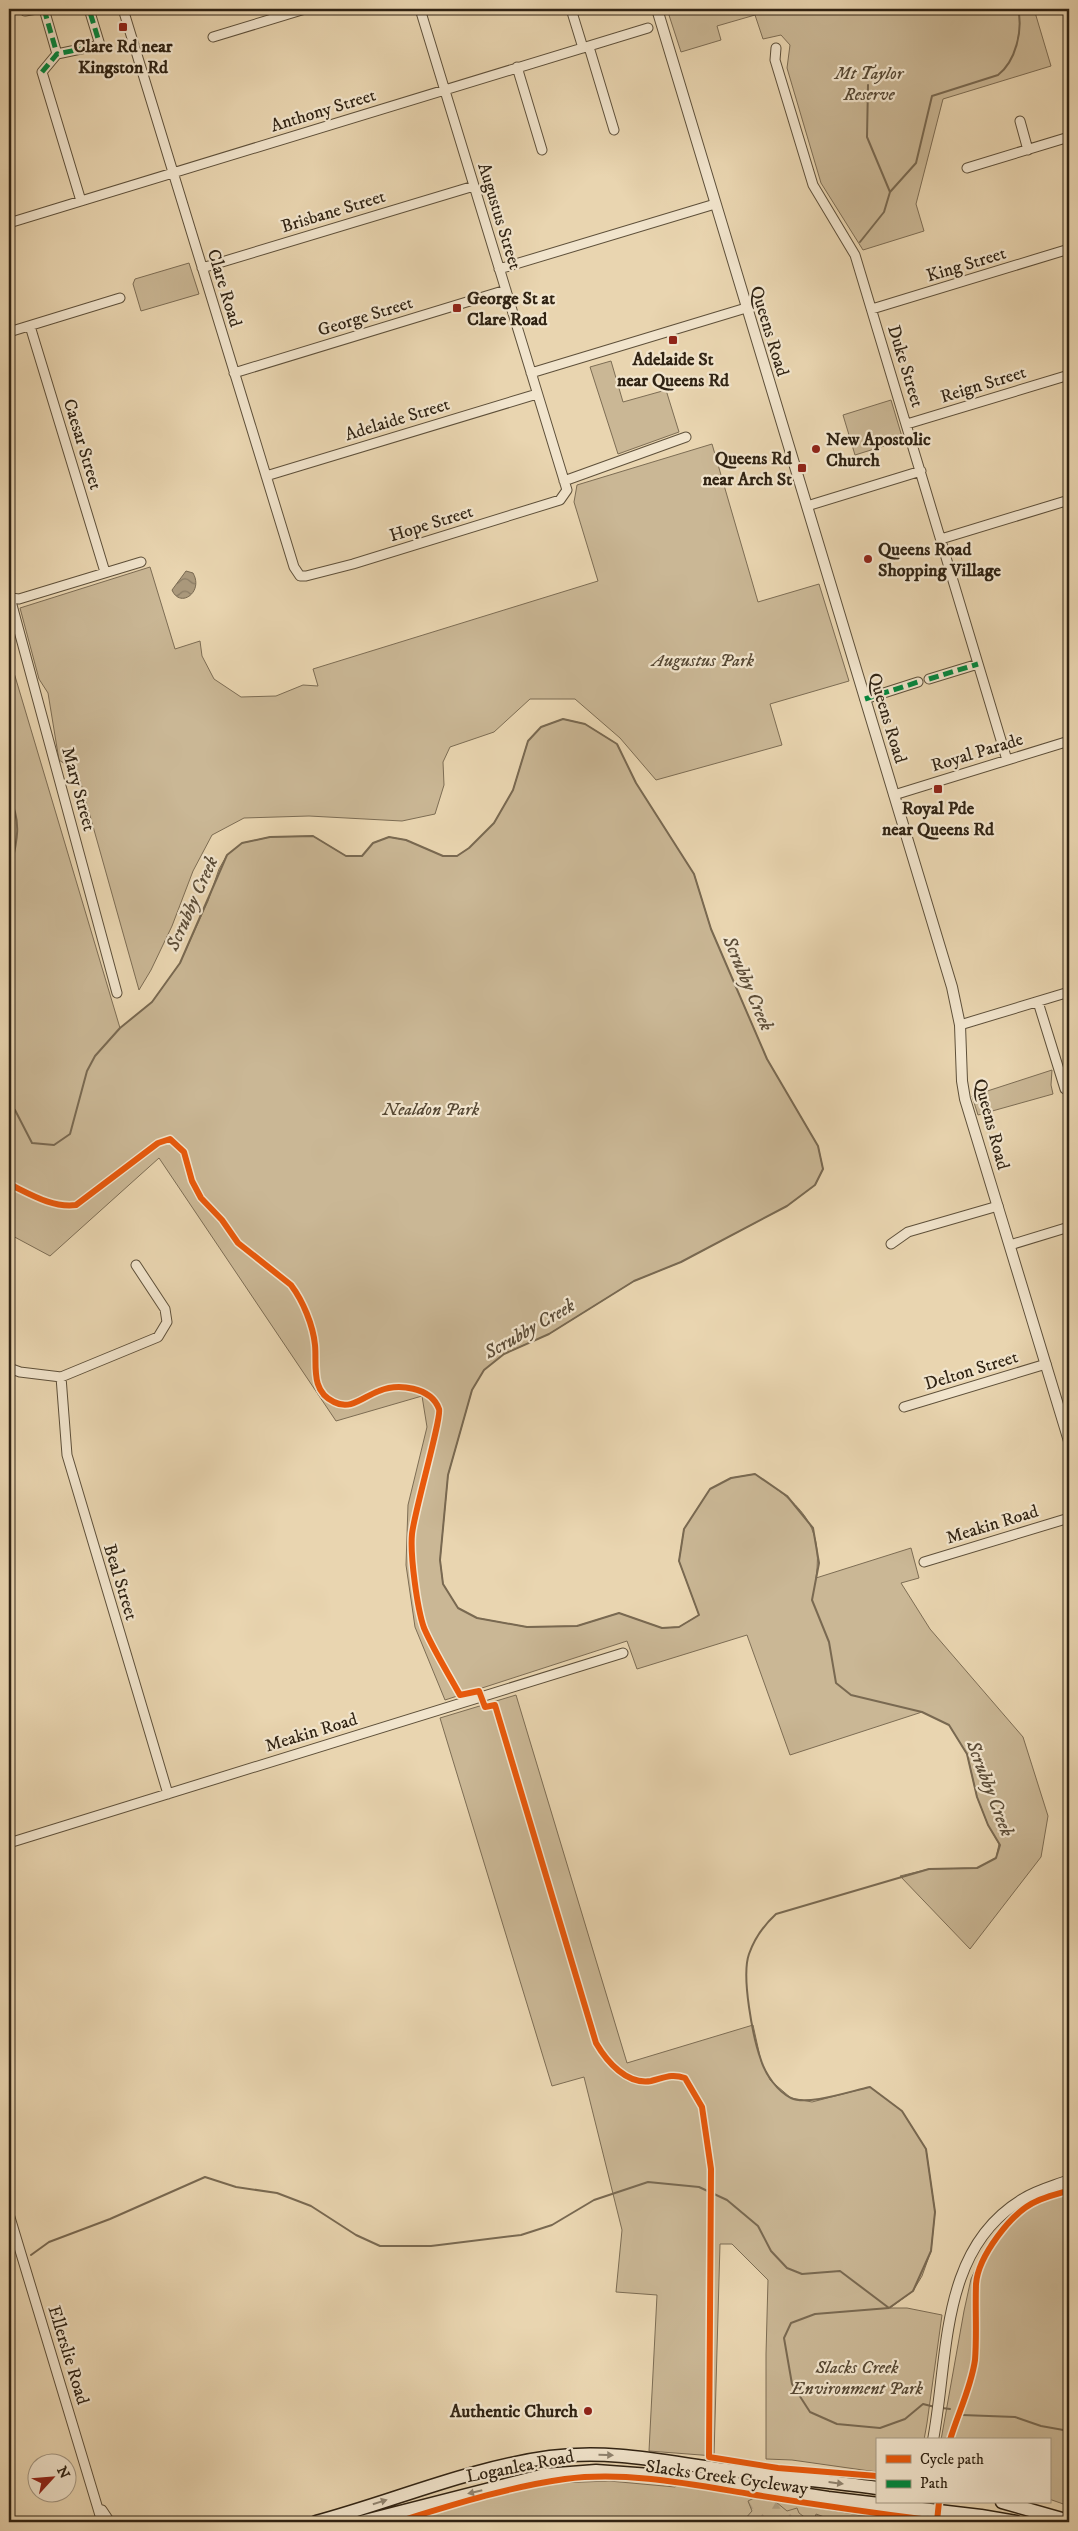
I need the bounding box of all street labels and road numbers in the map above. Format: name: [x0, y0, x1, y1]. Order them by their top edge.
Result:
street label: Anthony Street: [268, 84, 379, 137]
street label: Augustus Street: [472, 160, 526, 273]
street label: Brisbane Street: [278, 186, 388, 238]
street label: King Street: [924, 242, 1009, 287]
street label: Clare Road: [202, 247, 246, 330]
street label: Queens Road: [745, 283, 793, 379]
street label: George Street: [315, 292, 416, 342]
street label: Duke Street: [882, 323, 928, 410]
street label: Reign Street: [938, 361, 1029, 408]
street label: Adelaide Street: [342, 394, 453, 446]
street label: Caesar Street: [58, 396, 106, 493]
street label: Hope Street: [387, 501, 476, 547]
street label: Queens Road: [863, 670, 911, 766]
street label: Royal Parade: [929, 729, 1026, 777]
street label: Mary Street: [56, 745, 100, 834]
street label: Queens Road: [968, 1076, 1014, 1172]
street label: Delton Street: [922, 1346, 1021, 1396]
street label: Meakin Road: [943, 1500, 1041, 1549]
street label: Beal Street: [98, 1542, 142, 1623]
street label: Meakin Road: [262, 1708, 360, 1757]
street label: Ellerslie Road: [43, 2303, 94, 2407]
street label: Loganlea Road: [465, 2446, 576, 2488]
street label: Slacks Creek Cycleway: [644, 2456, 810, 2500]

